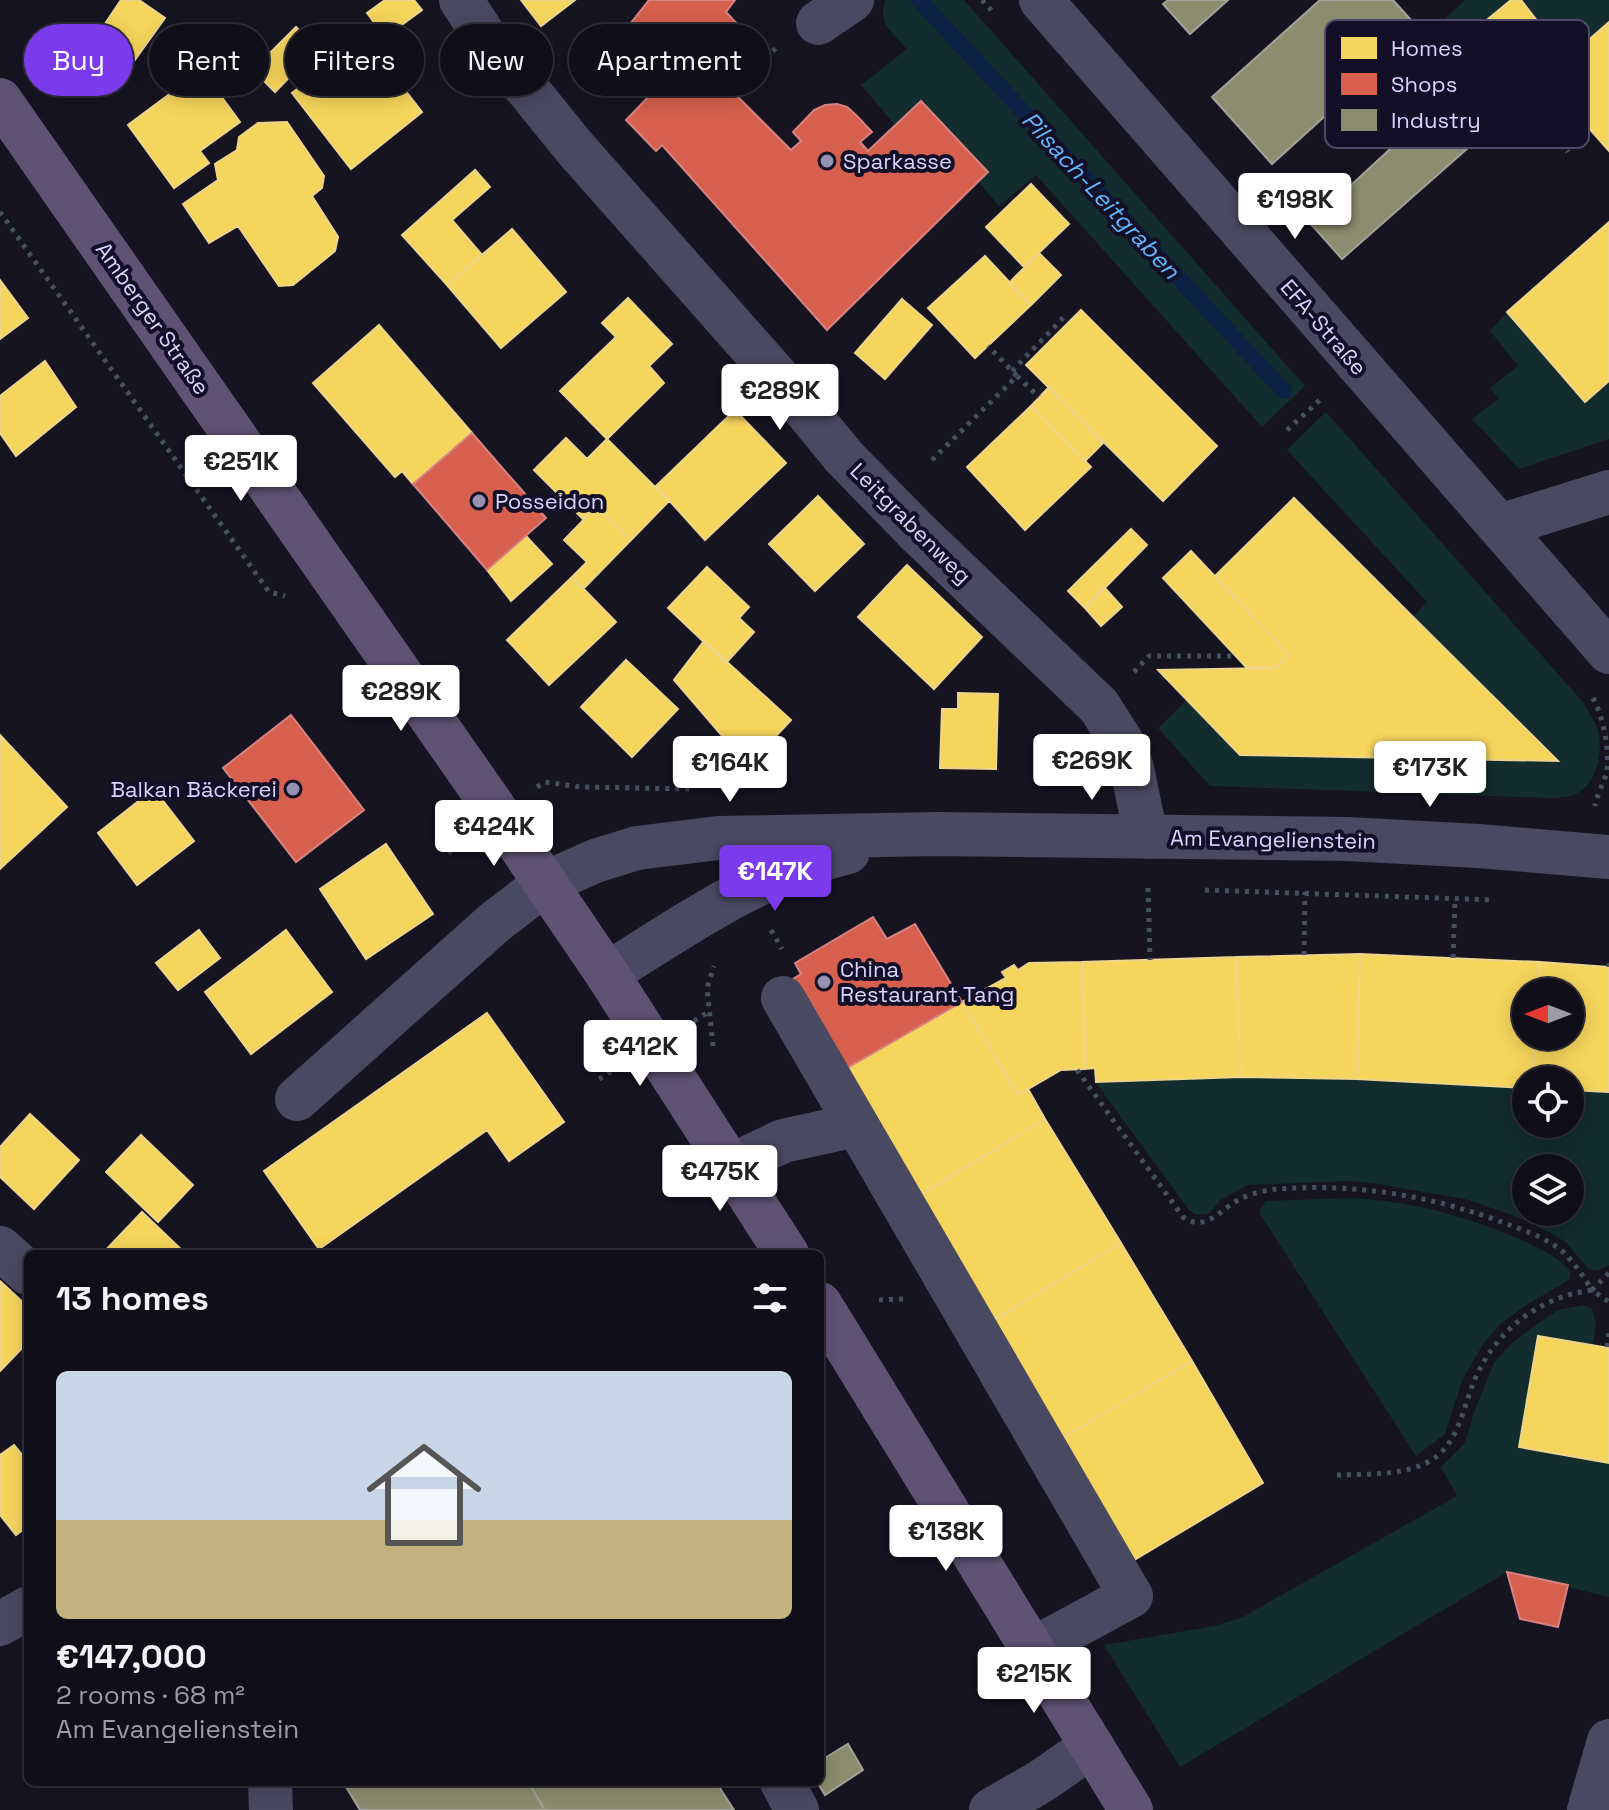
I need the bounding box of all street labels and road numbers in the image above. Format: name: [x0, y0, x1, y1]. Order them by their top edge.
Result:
street label: Amberger Straße: [90, 236, 216, 400]
street label: EFA-Straße: [1275, 273, 1373, 381]
street label: Leitgrabenweg: [845, 457, 977, 589]
street label: Am Evangelienstein: [1170, 823, 1376, 855]

